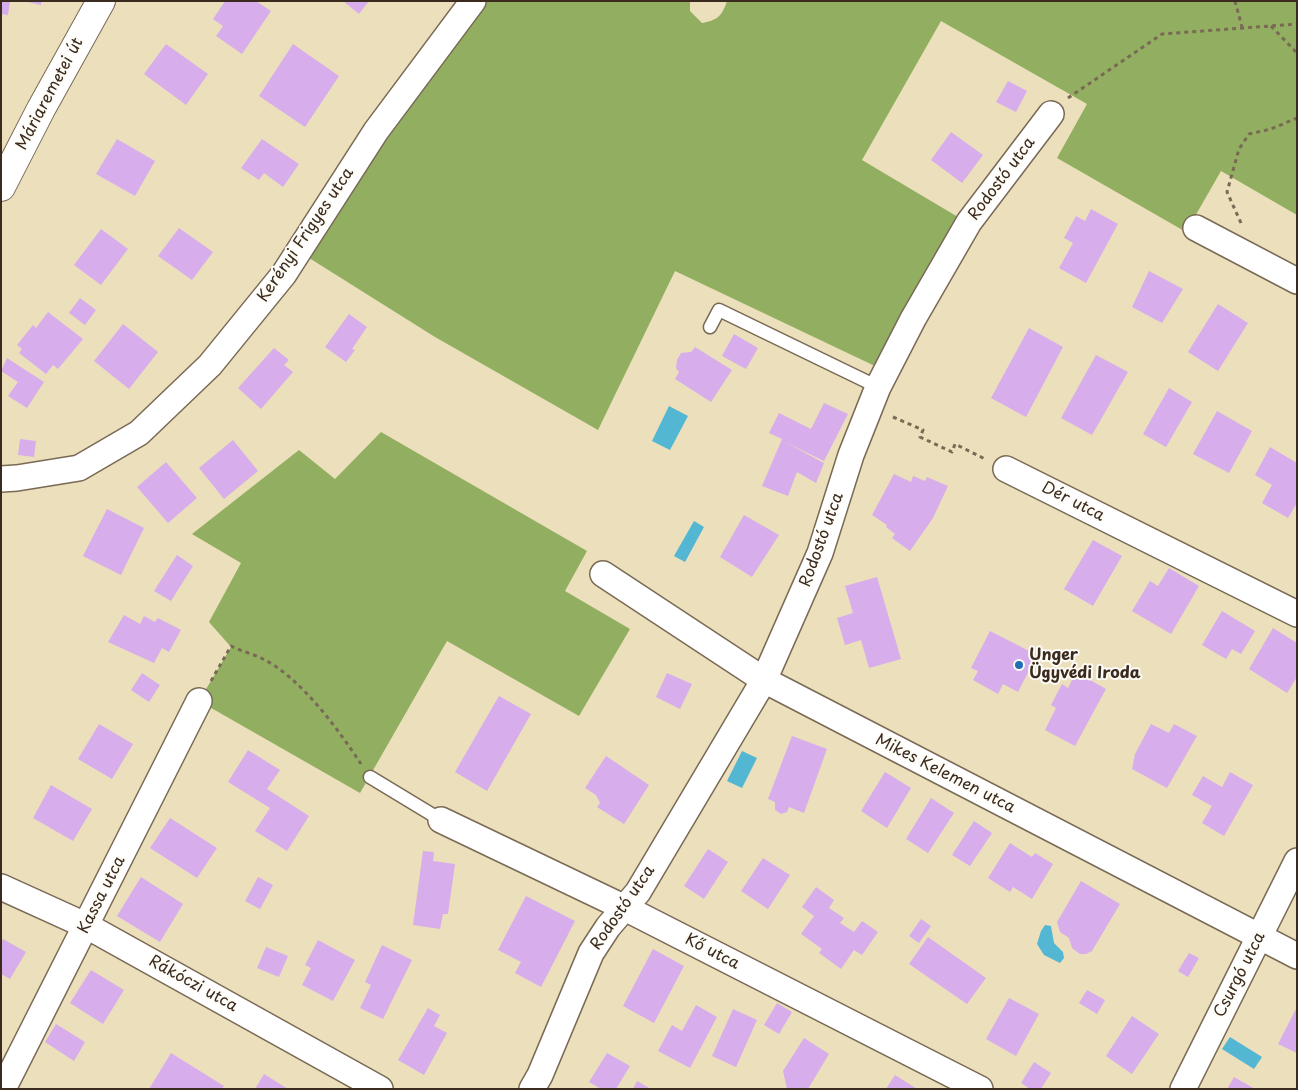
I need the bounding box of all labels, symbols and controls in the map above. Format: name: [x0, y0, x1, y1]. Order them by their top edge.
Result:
street label: Máriaremetei út: [12, 35, 88, 153]
street label: Rodostó utca: [965, 134, 1039, 224]
street label: Kerényi Frigyes utca: [254, 164, 358, 306]
street label: Dér utca: [1038, 478, 1108, 526]
street label: Rodostó utca: [796, 490, 848, 590]
place label: Unger Ügyvédi Iroda: [1029, 646, 1141, 684]
marker: Unger Ügyvédi Iroda: [1013, 659, 1025, 671]
street label: Mikes Kelemen utca: [872, 730, 1018, 818]
street label: Kassa utca: [74, 853, 130, 937]
street label: Rodostó utca: [587, 862, 659, 954]
street label: Csurgó utca: [1210, 929, 1270, 1021]
street label: Kő utca: [682, 930, 742, 974]
street label: Rákóczi utca: [145, 952, 241, 1016]

